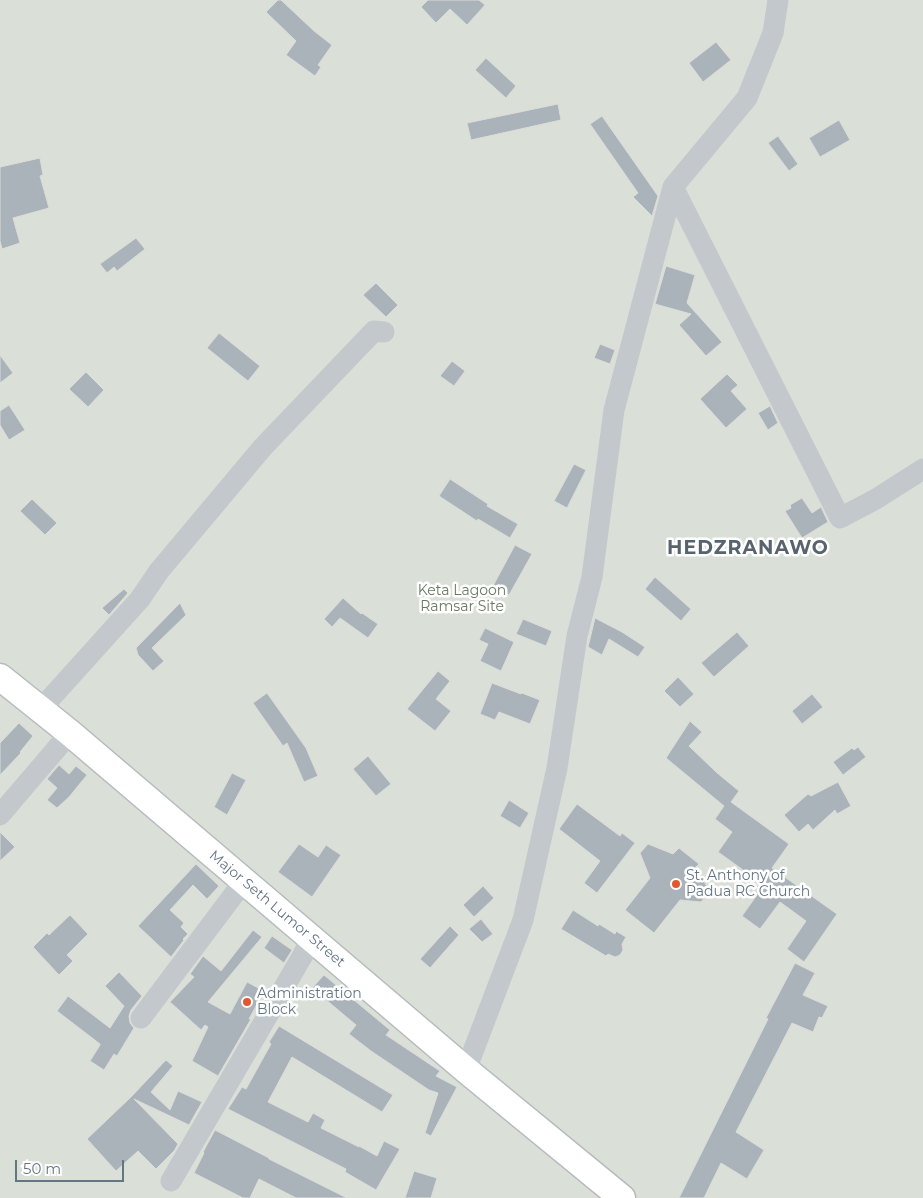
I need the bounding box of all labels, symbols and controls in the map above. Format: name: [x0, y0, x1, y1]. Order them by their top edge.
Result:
district label: HEDZRANAWO: [666, 537, 830, 559]
park label: Keta Lagoon Ramsar Site: [418, 583, 506, 616]
street label: Major Seth Lumor Street: [206, 847, 348, 971]
place label: St. Anthony of Padua RC Church: [686, 868, 810, 900]
marker: St. Anthony of Padua RC Church: [670, 878, 682, 890]
place label: Administration Block: [257, 986, 362, 1019]
marker: Administration Block: [241, 996, 253, 1008]
scale bar: [18, 1150, 126, 1182]
text: 50 m: [23, 1159, 61, 1178]

